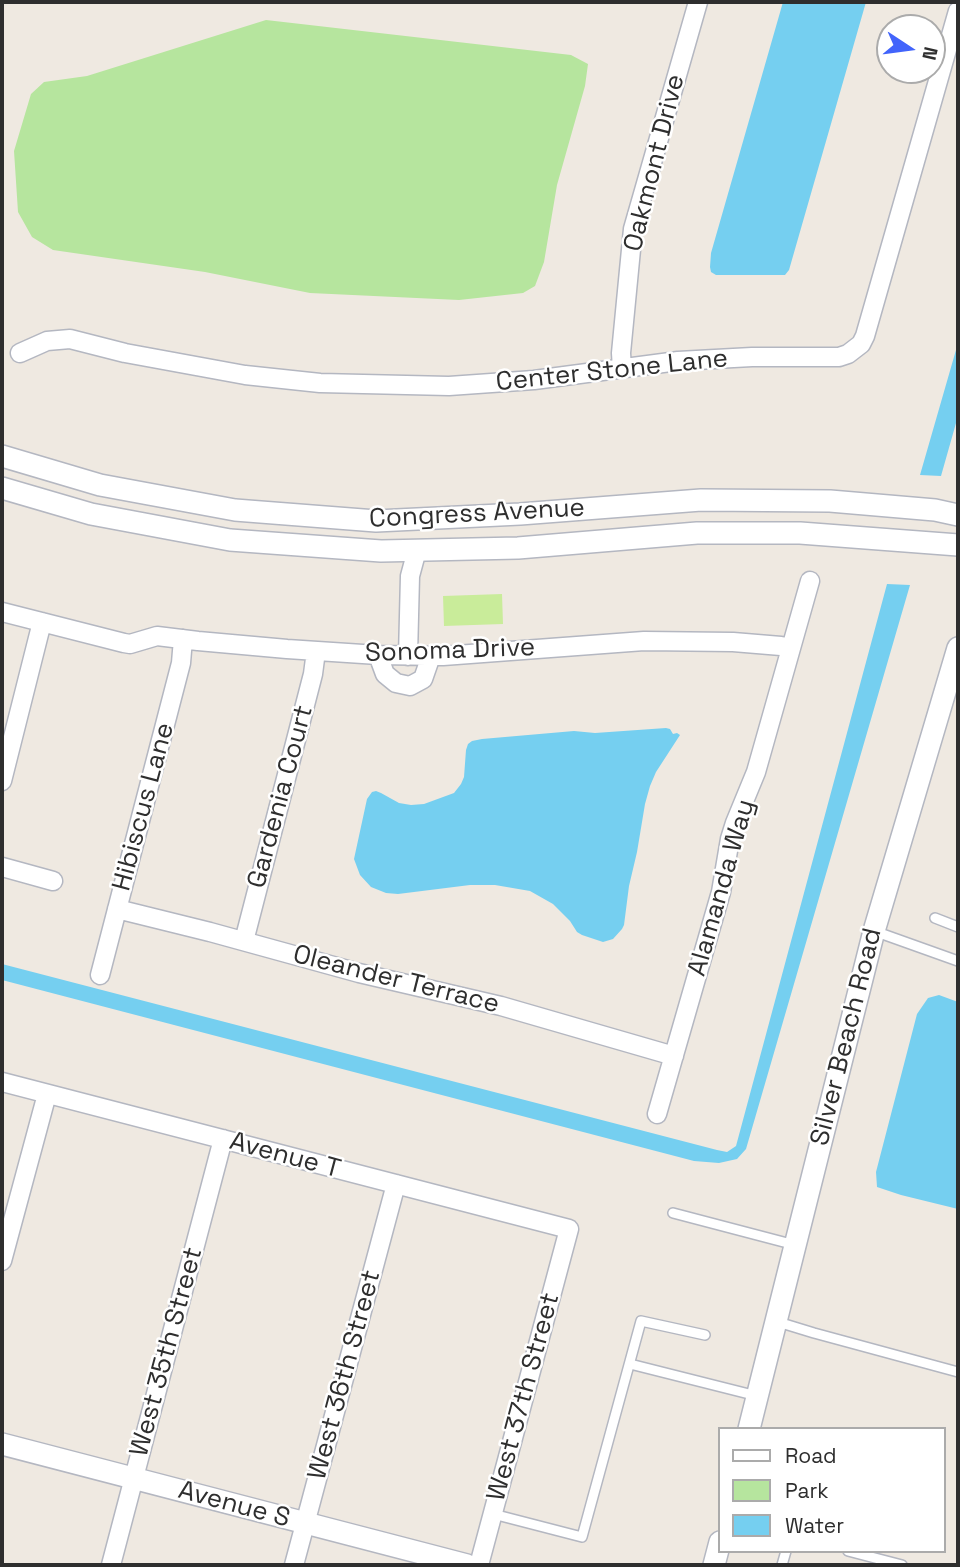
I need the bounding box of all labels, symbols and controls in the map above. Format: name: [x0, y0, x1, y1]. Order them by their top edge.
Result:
north arrow: [876, 14, 946, 84]
text: N: [916, 44, 944, 62]
street label: Oakmont Drive: [618, 71, 692, 255]
street label: Center Stone Lane: [495, 343, 729, 399]
street label: Congress Avenue: [368, 493, 586, 535]
street label: Sonoma Drive: [364, 632, 536, 670]
street label: Gardenia Court: [242, 702, 320, 892]
street label: Hibiscus Lane: [107, 720, 181, 894]
street label: Alamanda Way: [682, 796, 762, 980]
street label: Silver Beach Road: [805, 925, 889, 1149]
street label: Oleander Terrace: [290, 939, 502, 1021]
street label: Avenue T: [226, 1126, 344, 1186]
street label: West 35th Street: [124, 1244, 210, 1460]
street label: West 36th Street: [302, 1267, 388, 1483]
street label: West 37th Street: [481, 1289, 567, 1505]
legend: [718, 1427, 946, 1553]
text: Road: [785, 1442, 837, 1469]
street label: Avenue S: [175, 1475, 293, 1535]
text: Park: [785, 1477, 829, 1504]
text: Water: [785, 1512, 844, 1539]

